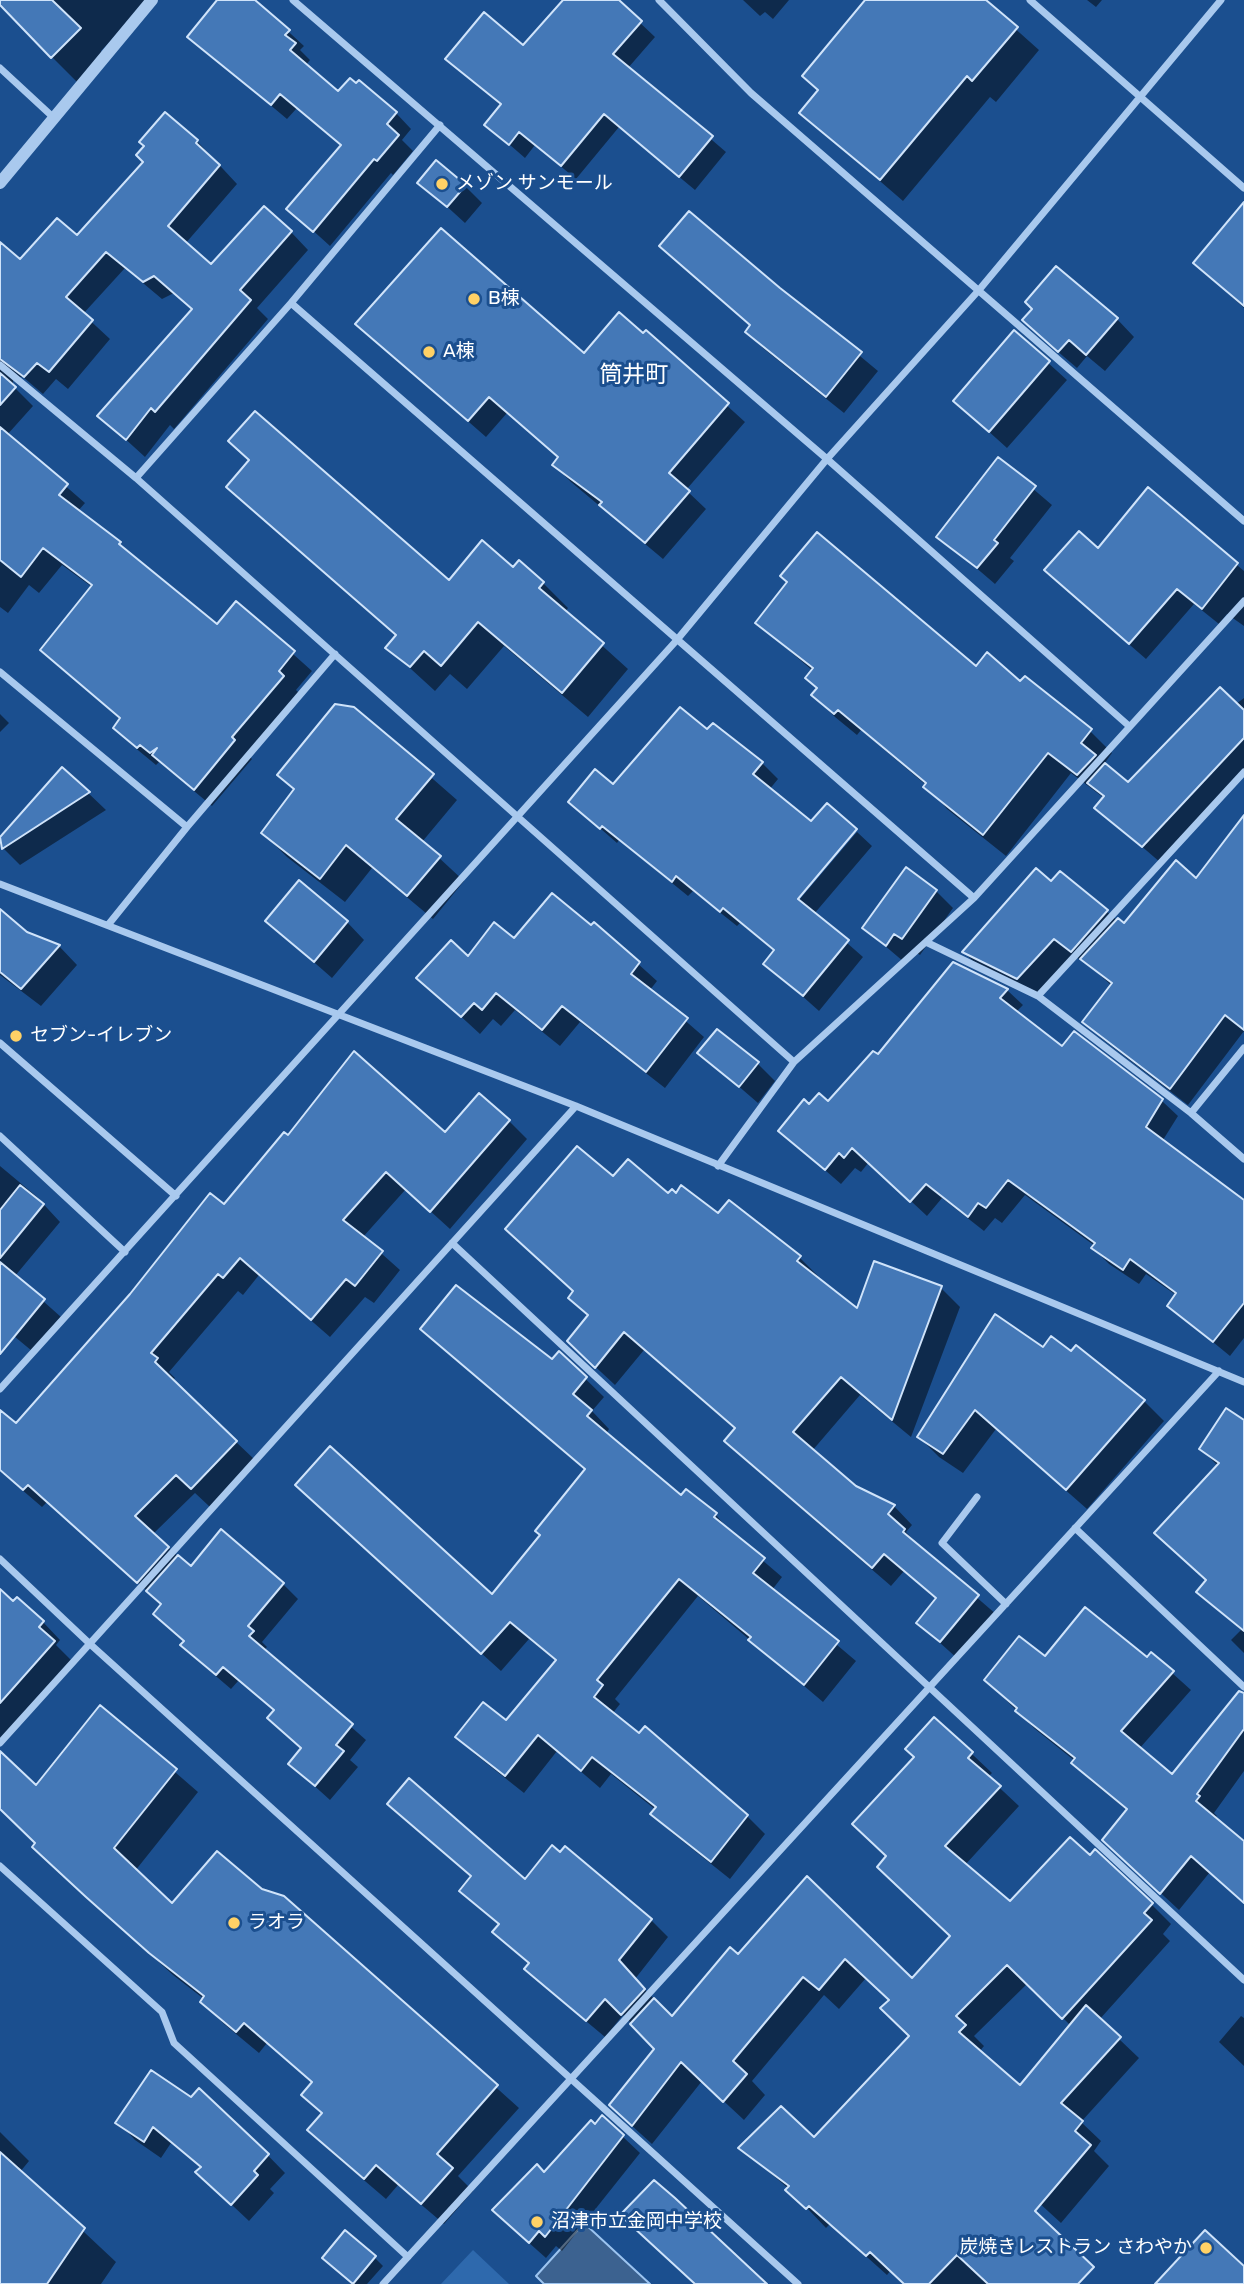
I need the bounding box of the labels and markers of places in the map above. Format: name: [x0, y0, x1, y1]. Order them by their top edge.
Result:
place label: メゾン サンモール: [456, 173, 613, 195]
marker: メゾン サンモール: [434, 176, 450, 192]
place label: B棟: [488, 288, 520, 310]
marker: B棟: [466, 291, 482, 307]
place label: A棟: [443, 341, 475, 363]
marker: A棟: [421, 344, 437, 360]
place label: セブン-イレブン: [30, 1025, 172, 1047]
marker: セブン-イレブン: [8, 1028, 24, 1044]
place label: ラオラ: [248, 1912, 305, 1934]
marker: ラオラ: [226, 1915, 242, 1931]
place label: 沼津市立金岡中学校: [551, 2211, 722, 2233]
marker: 沼津市立金岡中学校: [529, 2214, 545, 2230]
place label: 炭焼きレストラン さわやか: [959, 2237, 1192, 2259]
marker: 炭焼きレストラン さわやか: [1198, 2240, 1214, 2256]

